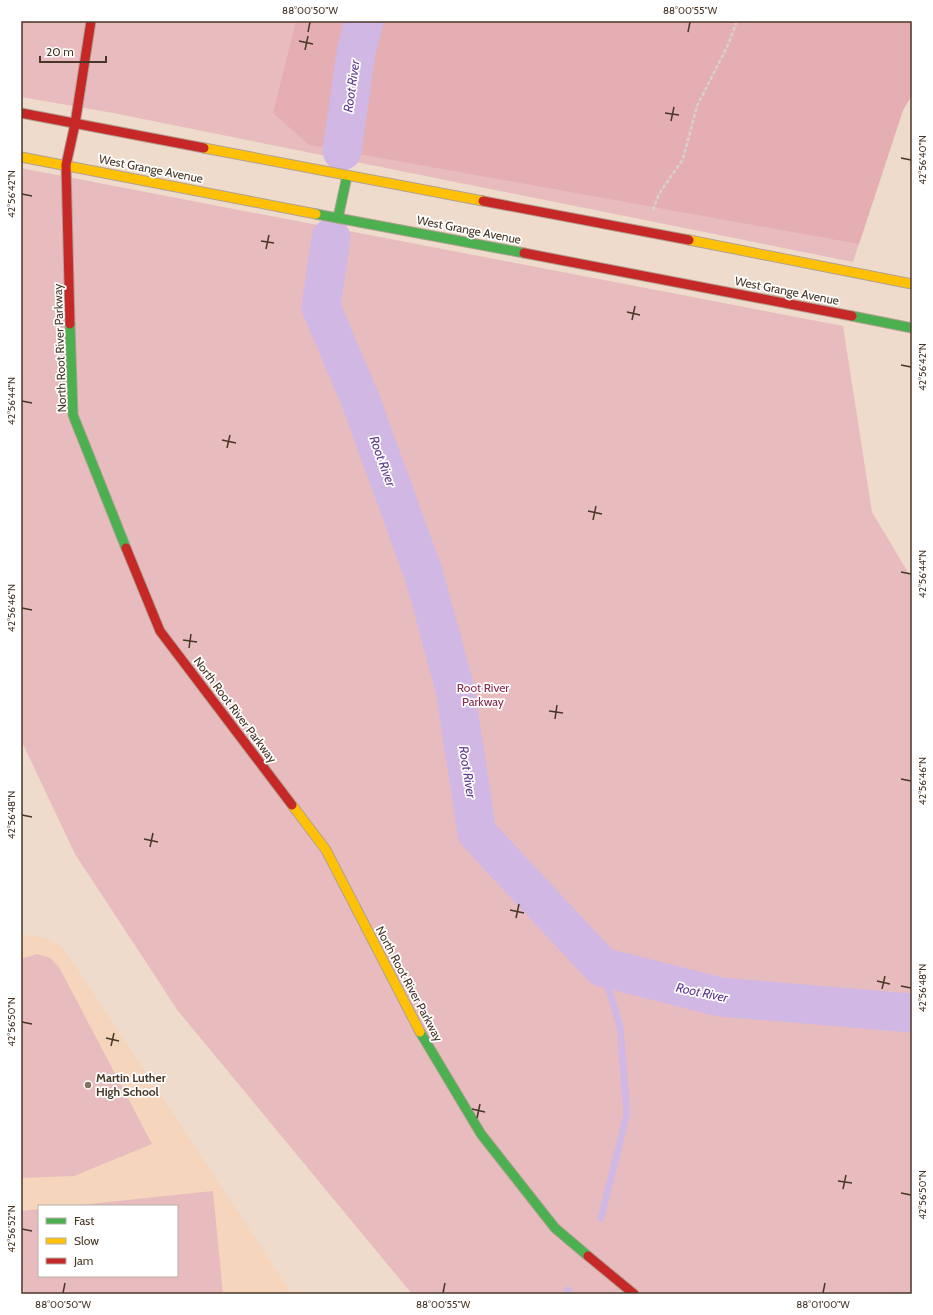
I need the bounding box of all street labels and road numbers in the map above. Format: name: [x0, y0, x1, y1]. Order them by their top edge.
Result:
street label: West Grange Avenue: [98, 151, 204, 186]
street label: West Grange Avenue: [416, 212, 522, 247]
street label: West Grange Avenue: [734, 273, 840, 308]
street label: North Root River Parkway: [50, 283, 69, 413]
street label: North Root River Parkway: [191, 654, 280, 766]
street label: North Root River Parkway: [373, 923, 446, 1044]

